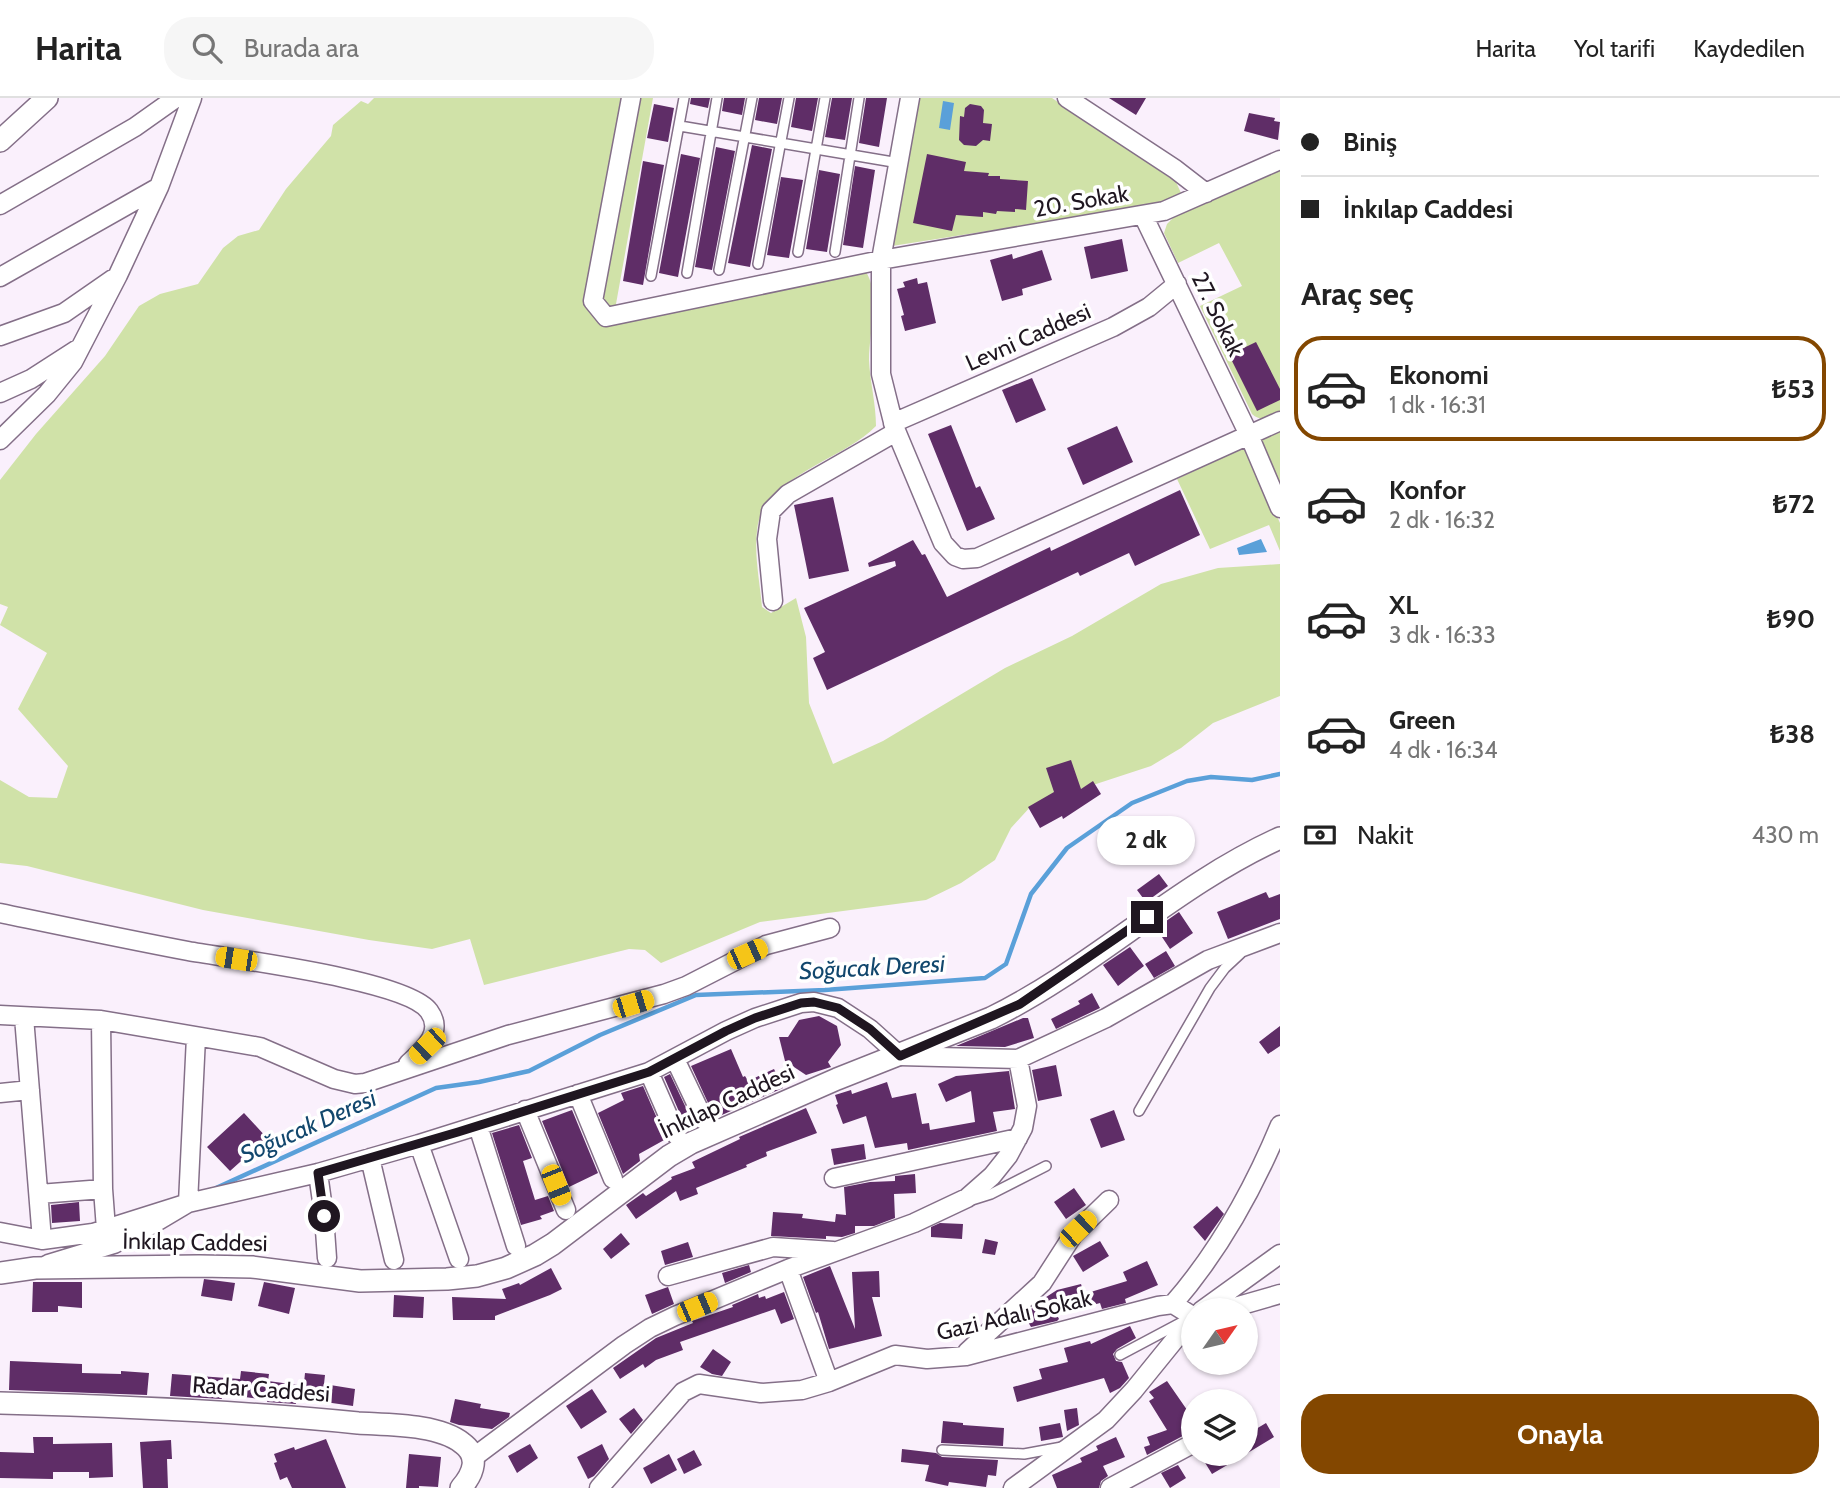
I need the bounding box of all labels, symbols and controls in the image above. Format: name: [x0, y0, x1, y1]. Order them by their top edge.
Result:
search box: [164, 17, 654, 80]
text: Harita: [35, 28, 122, 68]
icon: search: [188, 29, 226, 67]
text: Burada ara: [244, 32, 359, 64]
text: Harita: [1476, 34, 1536, 63]
text: Yol tarifi: [1574, 34, 1655, 63]
text: Kaydedilen: [1693, 34, 1805, 63]
text: Biniş: [1343, 126, 1397, 158]
street label: 20. Sokak: [1032, 179, 1131, 223]
text: İnkılap Caddesi: [1343, 193, 1513, 225]
street label: 27. Sokak: [1186, 267, 1251, 361]
text: Araç seç: [1301, 274, 1414, 313]
street label: Levni Caddesi: [961, 297, 1095, 377]
icon: car: [1305, 357, 1368, 420]
text: Ekonomi: [1389, 359, 1489, 391]
text: ₺53: [1772, 373, 1815, 405]
text: 1 dk · 16:31: [1389, 391, 1486, 419]
icon: car: [1305, 472, 1368, 535]
text: Konfor: [1389, 474, 1466, 506]
text: ₺72: [1773, 488, 1815, 520]
text: 2 dk · 16:32: [1389, 506, 1495, 534]
icon: car: [1305, 587, 1368, 650]
text: XL: [1389, 589, 1418, 621]
text: ₺90: [1767, 603, 1815, 635]
text: 3 dk · 16:33: [1389, 621, 1496, 649]
icon: car: [1305, 702, 1368, 765]
text: Green: [1389, 704, 1456, 736]
text: ₺38: [1770, 718, 1815, 750]
text: 4 dk · 16:34: [1389, 736, 1497, 764]
callout: 2 dk: [1098, 816, 1196, 864]
icon: cash: [1301, 816, 1339, 854]
text: Nakit: [1357, 819, 1413, 851]
text: 430 m: [1752, 821, 1819, 849]
text: 2 dk: [1125, 826, 1167, 854]
route end: [1131, 901, 1163, 933]
car: [724, 936, 771, 972]
car: [214, 945, 259, 973]
water label: Soğucak Deresi: [798, 949, 947, 985]
car: [610, 988, 657, 1020]
car: [405, 1024, 450, 1068]
street label: İnkılap Caddesi: [655, 1058, 799, 1144]
water label: Soğucak Deresi: [235, 1083, 381, 1169]
car: [539, 1162, 574, 1208]
route start: [308, 1200, 340, 1232]
car: [1056, 1207, 1101, 1251]
street label: İnkılap Caddesi: [122, 1227, 268, 1257]
street label: Gazi Adalı Sokak: [934, 1283, 1095, 1346]
car: [674, 1289, 721, 1325]
north arrow: [1181, 1298, 1258, 1376]
map controls: [1181, 1298, 1258, 1466]
street label: Radar Caddesi: [191, 1370, 331, 1408]
button: layers: [1181, 1389, 1258, 1466]
button: Onayla: [1301, 1394, 1819, 1474]

